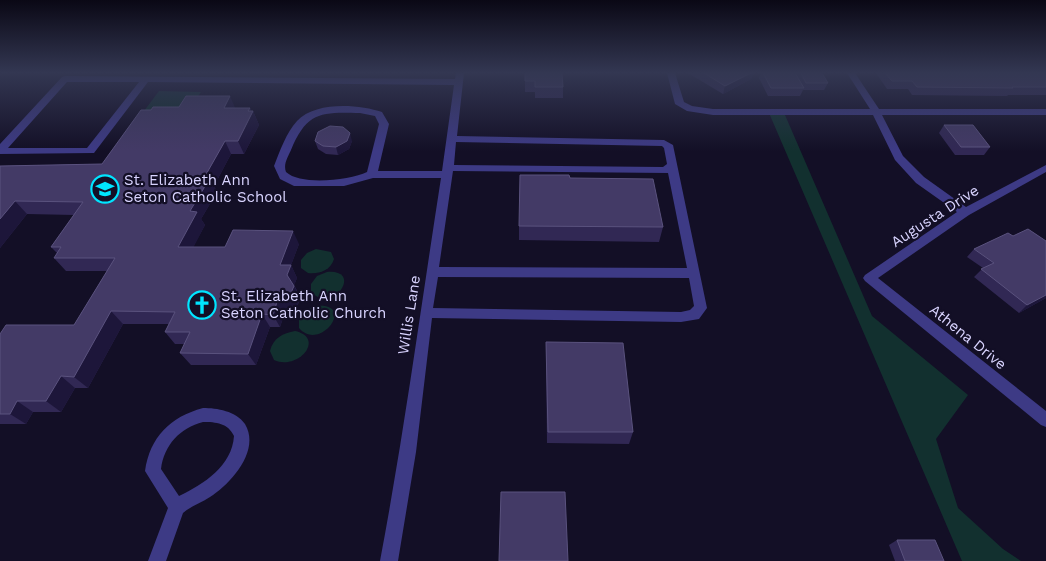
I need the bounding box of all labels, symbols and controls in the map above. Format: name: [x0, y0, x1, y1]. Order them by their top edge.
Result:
place label: St. Elizabeth Ann Seton Catholic School: [124, 171, 287, 206]
school or university icon: St. Elizabeth Ann Seton Catholic School: [90, 174, 120, 204]
street label: Augusta Drive: [888, 181, 982, 251]
street label: Willis Lane: [394, 274, 424, 356]
place label: St. Elizabeth Ann Seton Catholic Church: [221, 287, 386, 322]
church icon: St. Elizabeth Ann Seton Catholic Church: [187, 290, 217, 320]
street label: Athena Drive: [926, 301, 1010, 373]

